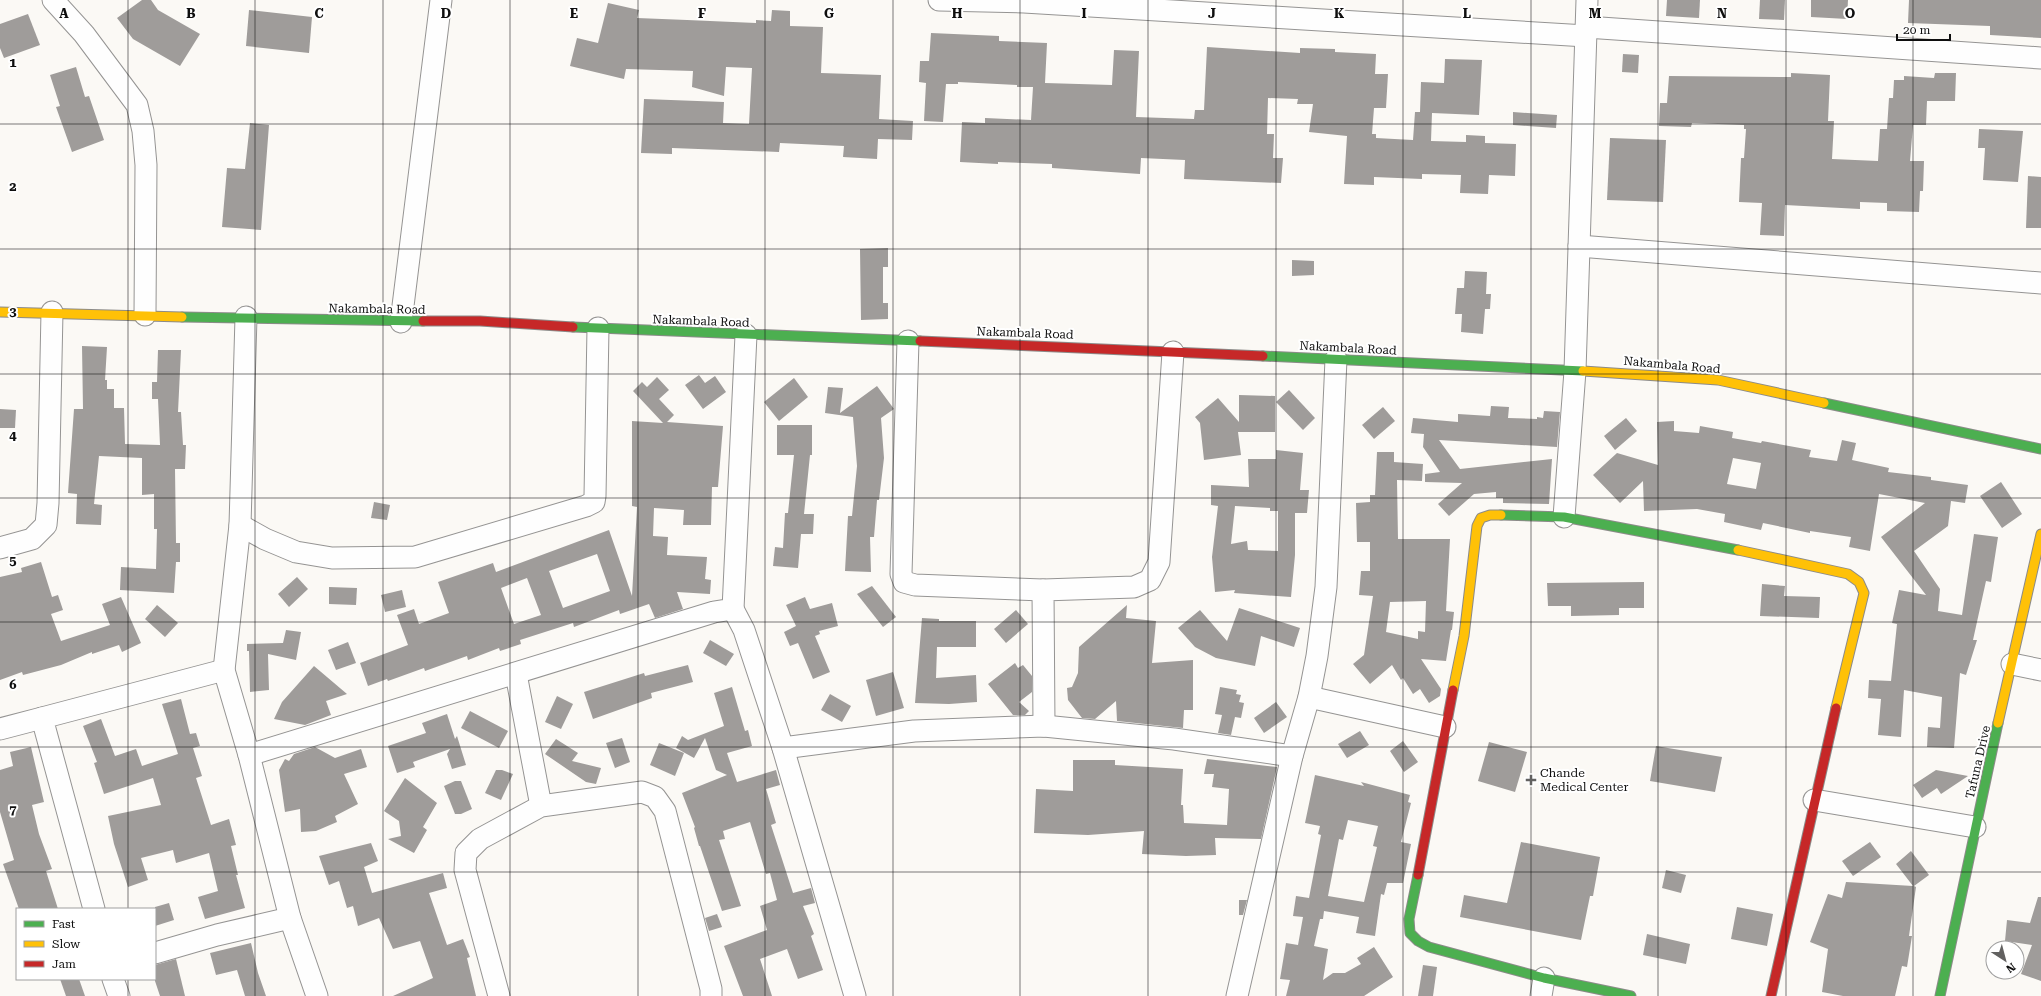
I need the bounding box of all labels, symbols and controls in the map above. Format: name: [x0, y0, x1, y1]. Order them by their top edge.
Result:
text: A: [59, 6, 69, 21]
text: B: [186, 6, 196, 21]
text: C: [314, 6, 324, 21]
text: D: [441, 6, 451, 21]
text: E: [570, 6, 578, 21]
text: F: [698, 6, 706, 21]
text: G: [824, 6, 834, 21]
text: H: [952, 6, 963, 21]
text: I: [1081, 6, 1087, 21]
text: J: [1208, 6, 1216, 21]
text: K: [1334, 6, 1345, 21]
text: L: [1463, 6, 1471, 21]
text: M: [1589, 6, 1602, 21]
text: N: [1717, 6, 1727, 21]
text: O: [1845, 6, 1856, 21]
scale bar: [1897, 16, 1950, 42]
text: 20 m: [1903, 23, 1930, 37]
text: 1: [9, 55, 17, 70]
text: 2: [9, 179, 17, 194]
street label: Nakambala Road: [328, 301, 426, 317]
text: 3: [9, 304, 17, 319]
street label: Nakambala Road: [652, 312, 750, 330]
street label: Nakambala Road: [976, 324, 1074, 342]
street label: Nakambala Road: [1299, 338, 1397, 358]
street label: Nakambala Road: [1623, 354, 1721, 376]
text: 4: [9, 428, 17, 443]
text: 5: [9, 553, 17, 568]
text: 6: [9, 677, 17, 692]
street label: Tafuna Drive: [1963, 724, 1993, 800]
place label: Chande Medical Center: [1540, 766, 1628, 794]
marker: Chande Medical Center: [1525, 774, 1537, 786]
text: 7: [9, 802, 17, 817]
legend: [16, 908, 156, 980]
text: Fast: [52, 917, 76, 931]
text: Slow: [52, 937, 80, 951]
north arrow: [1985, 940, 2025, 980]
text: Jam: [52, 957, 76, 971]
text: N: [2003, 960, 2018, 976]

